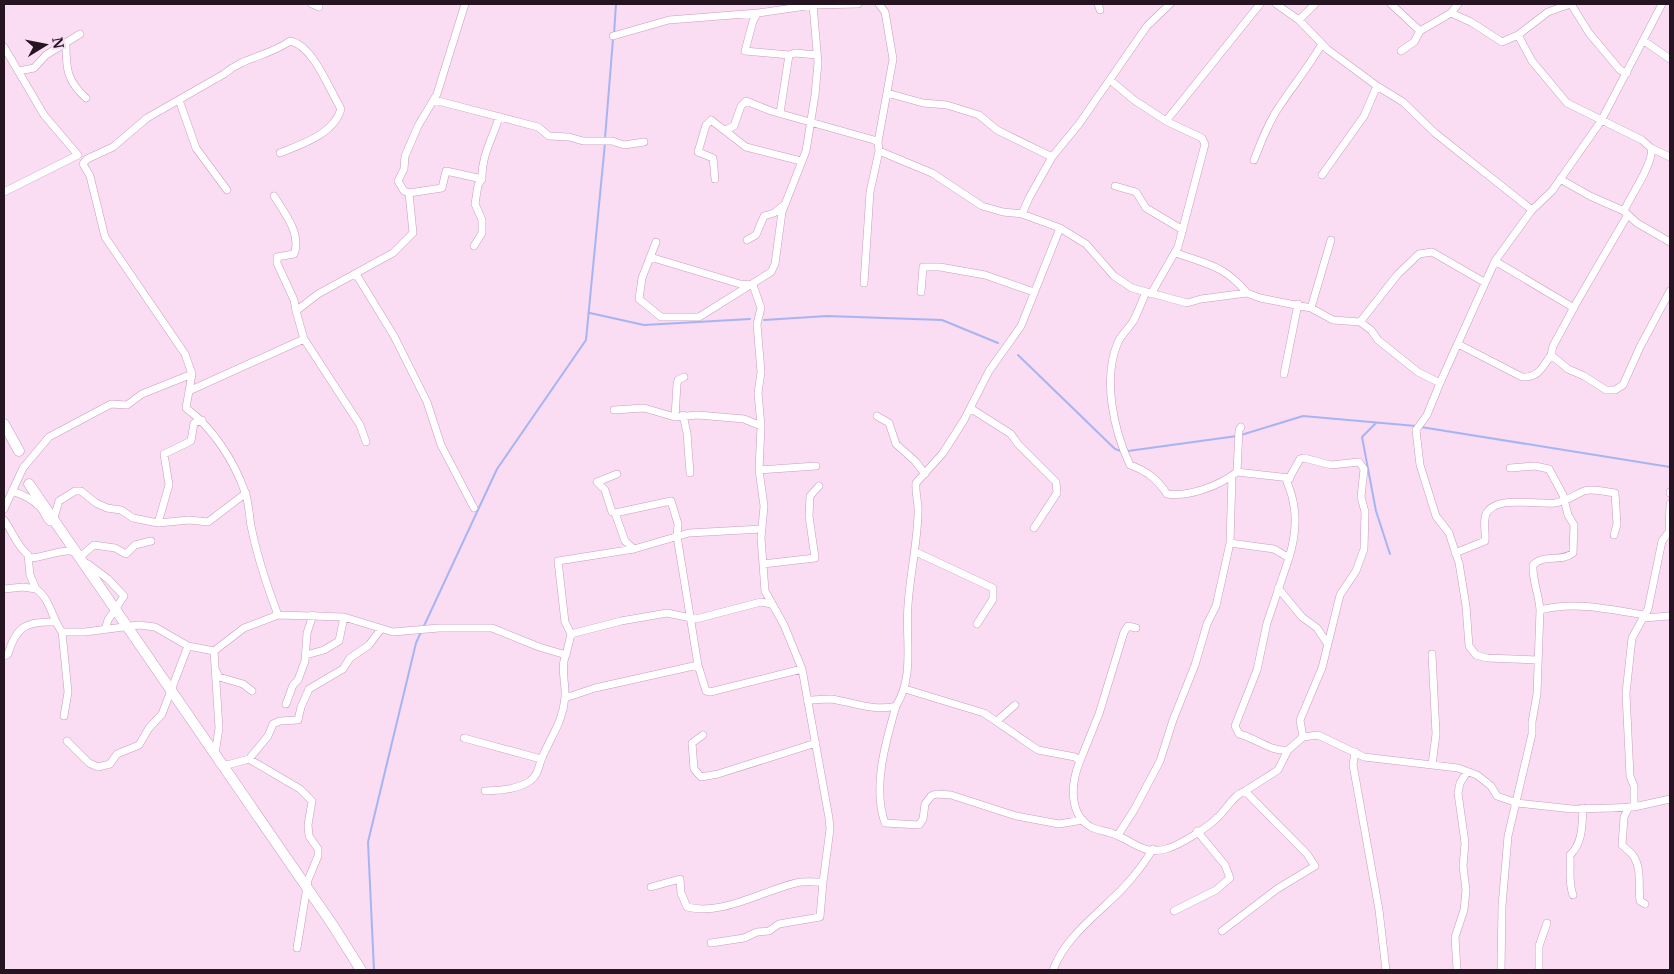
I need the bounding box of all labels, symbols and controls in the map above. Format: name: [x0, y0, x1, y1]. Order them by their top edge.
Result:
north arrow: [20, 20, 70, 70]
text: N: [48, 36, 68, 50]

